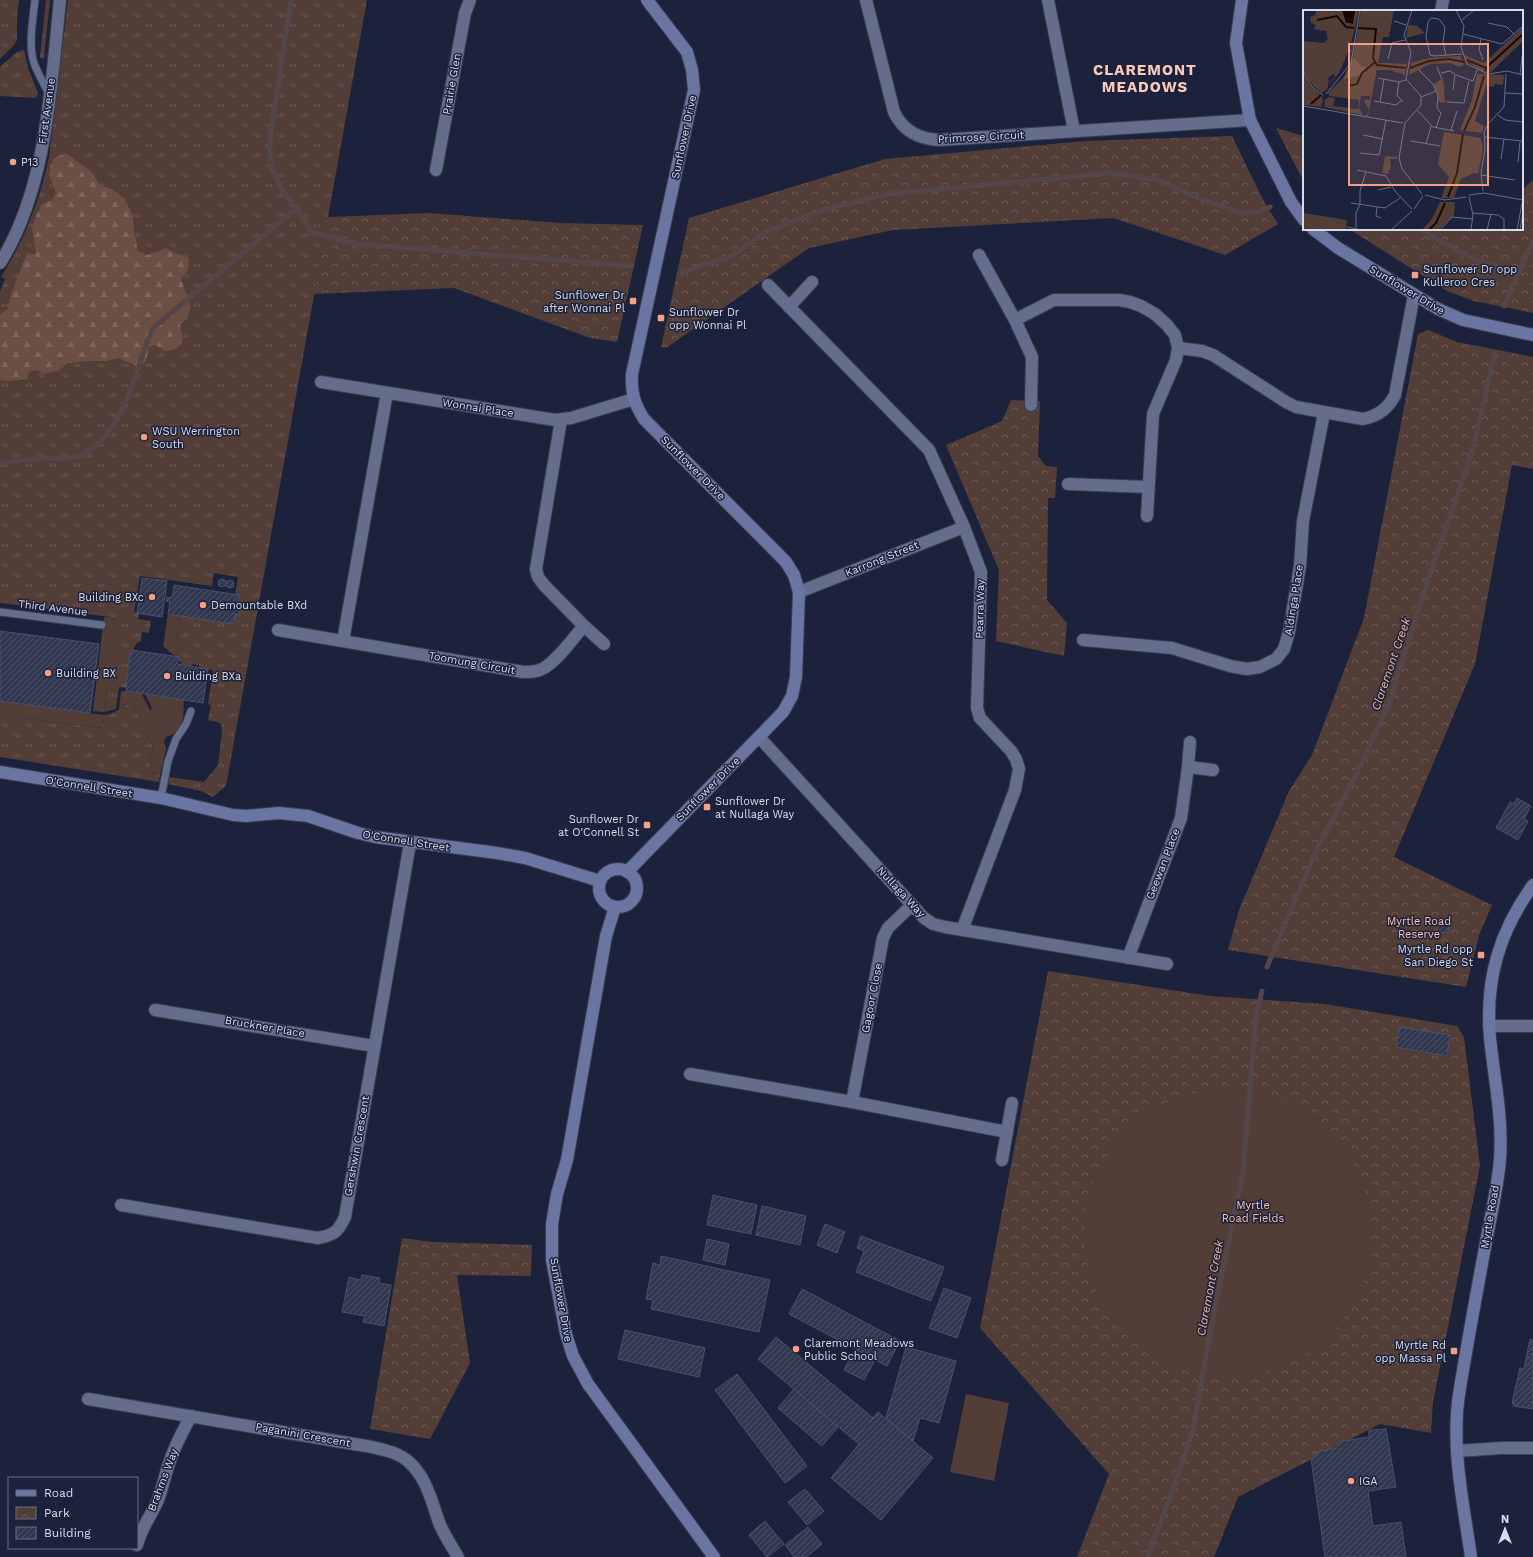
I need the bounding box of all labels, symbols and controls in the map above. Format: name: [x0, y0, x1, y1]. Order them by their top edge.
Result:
inset map: [1303, 10, 1523, 230]
street label: Prairie Glen: [440, 52, 464, 116]
district label: CLAREMONT MEADOWS: [1093, 61, 1197, 96]
street label: First Avenue: [36, 77, 58, 145]
street label: Sunflower Drive: [669, 94, 699, 180]
street label: Primrose Circuit: [937, 128, 1025, 146]
place label: P13: [21, 156, 38, 169]
marker: P13: [8, 157, 18, 167]
street label: Sunflower Drive: [1367, 262, 1447, 318]
place label: Sunflower Dr opp Kulleroo Cres: [1423, 263, 1517, 289]
marker: Sunflower Dr opp Kulleroo Cres: [1410, 270, 1420, 280]
place label: Sunflower Dr after Wonnai Pl: [543, 289, 626, 315]
marker: Sunflower Dr after Wonnai Pl: [628, 296, 638, 306]
place label: Sunflower Dr opp Wonnai Pl: [669, 306, 747, 332]
marker: Sunflower Dr opp Wonnai Pl: [656, 313, 666, 323]
street label: Wonnai Place: [441, 396, 515, 420]
place label: WSU Werrington South: [152, 425, 240, 451]
marker: WSU Werrington South: [139, 432, 149, 442]
street label: Sunflower Drive: [658, 433, 728, 503]
street label: Karrong Street: [843, 538, 921, 580]
street label: Aldinga Place: [1282, 564, 1306, 636]
street label: Pearra Way: [973, 579, 987, 639]
place label: Building BXc: [78, 591, 144, 604]
marker: Building BXc: [147, 592, 157, 602]
street label: Third Avenue: [18, 597, 88, 619]
place label: Demountable BXd: [211, 599, 307, 612]
marker: Demountable BXd: [198, 600, 208, 610]
water label: Claremont Creek: [1369, 615, 1414, 712]
street label: Toomung Circuit: [428, 649, 517, 677]
place label: Building BX: [56, 667, 116, 680]
marker: Building BX: [43, 668, 53, 678]
place label: Building BXa: [175, 670, 241, 683]
marker: Building BXa: [162, 671, 172, 681]
street label: Sunflower Drive: [673, 754, 743, 824]
street label: O'Connell Street: [44, 774, 134, 800]
place label: Sunflower Dr at Nullaga Way: [715, 795, 794, 821]
marker: Sunflower Dr at Nullaga Way: [702, 802, 712, 812]
place label: Sunflower Dr at O'Connell St: [558, 813, 639, 839]
marker: Sunflower Dr at O'Connell St: [642, 820, 652, 830]
street label: Geewan Place: [1143, 827, 1183, 901]
street label: O'Connell Street: [361, 828, 451, 854]
street label: Nullaga Way: [874, 864, 928, 920]
park label: Myrtle Road Reserve: [1387, 915, 1451, 941]
place label: Myrtle Rd opp San Diego St: [1398, 943, 1473, 969]
marker: Myrtle Rd opp San Diego St: [1476, 950, 1486, 960]
street label: Gagoor Close: [859, 962, 885, 1034]
street label: Bruckner Place: [224, 1014, 306, 1040]
street label: Gershwin Crescent: [342, 1094, 372, 1197]
street label: Myrtle Road: [1478, 1184, 1502, 1250]
park label: Myrtle Road Fields: [1222, 1199, 1285, 1225]
water label: Claremont Creek: [1194, 1238, 1226, 1337]
street label: Sunflower Drive: [547, 1257, 575, 1343]
place label: Claremont Meadows Public School: [804, 1337, 914, 1363]
place label: Myrtle Rd opp Massa Pl: [1375, 1339, 1447, 1365]
marker: Claremont Meadows Public School: [791, 1344, 801, 1354]
marker: Myrtle Rd opp Massa Pl: [1449, 1346, 1459, 1356]
street label: Paganini Crescent: [255, 1420, 352, 1450]
street label: Brahms Way: [145, 1447, 181, 1513]
place label: IGA: [1359, 1475, 1377, 1488]
marker: IGA: [1346, 1476, 1356, 1486]
legend: [8, 1477, 138, 1549]
text: Road: [44, 1486, 73, 1500]
text: Park: [44, 1506, 70, 1520]
north arrow: [1485, 1509, 1525, 1549]
text: N: [1501, 1513, 1509, 1526]
text: Building: [44, 1526, 91, 1540]

